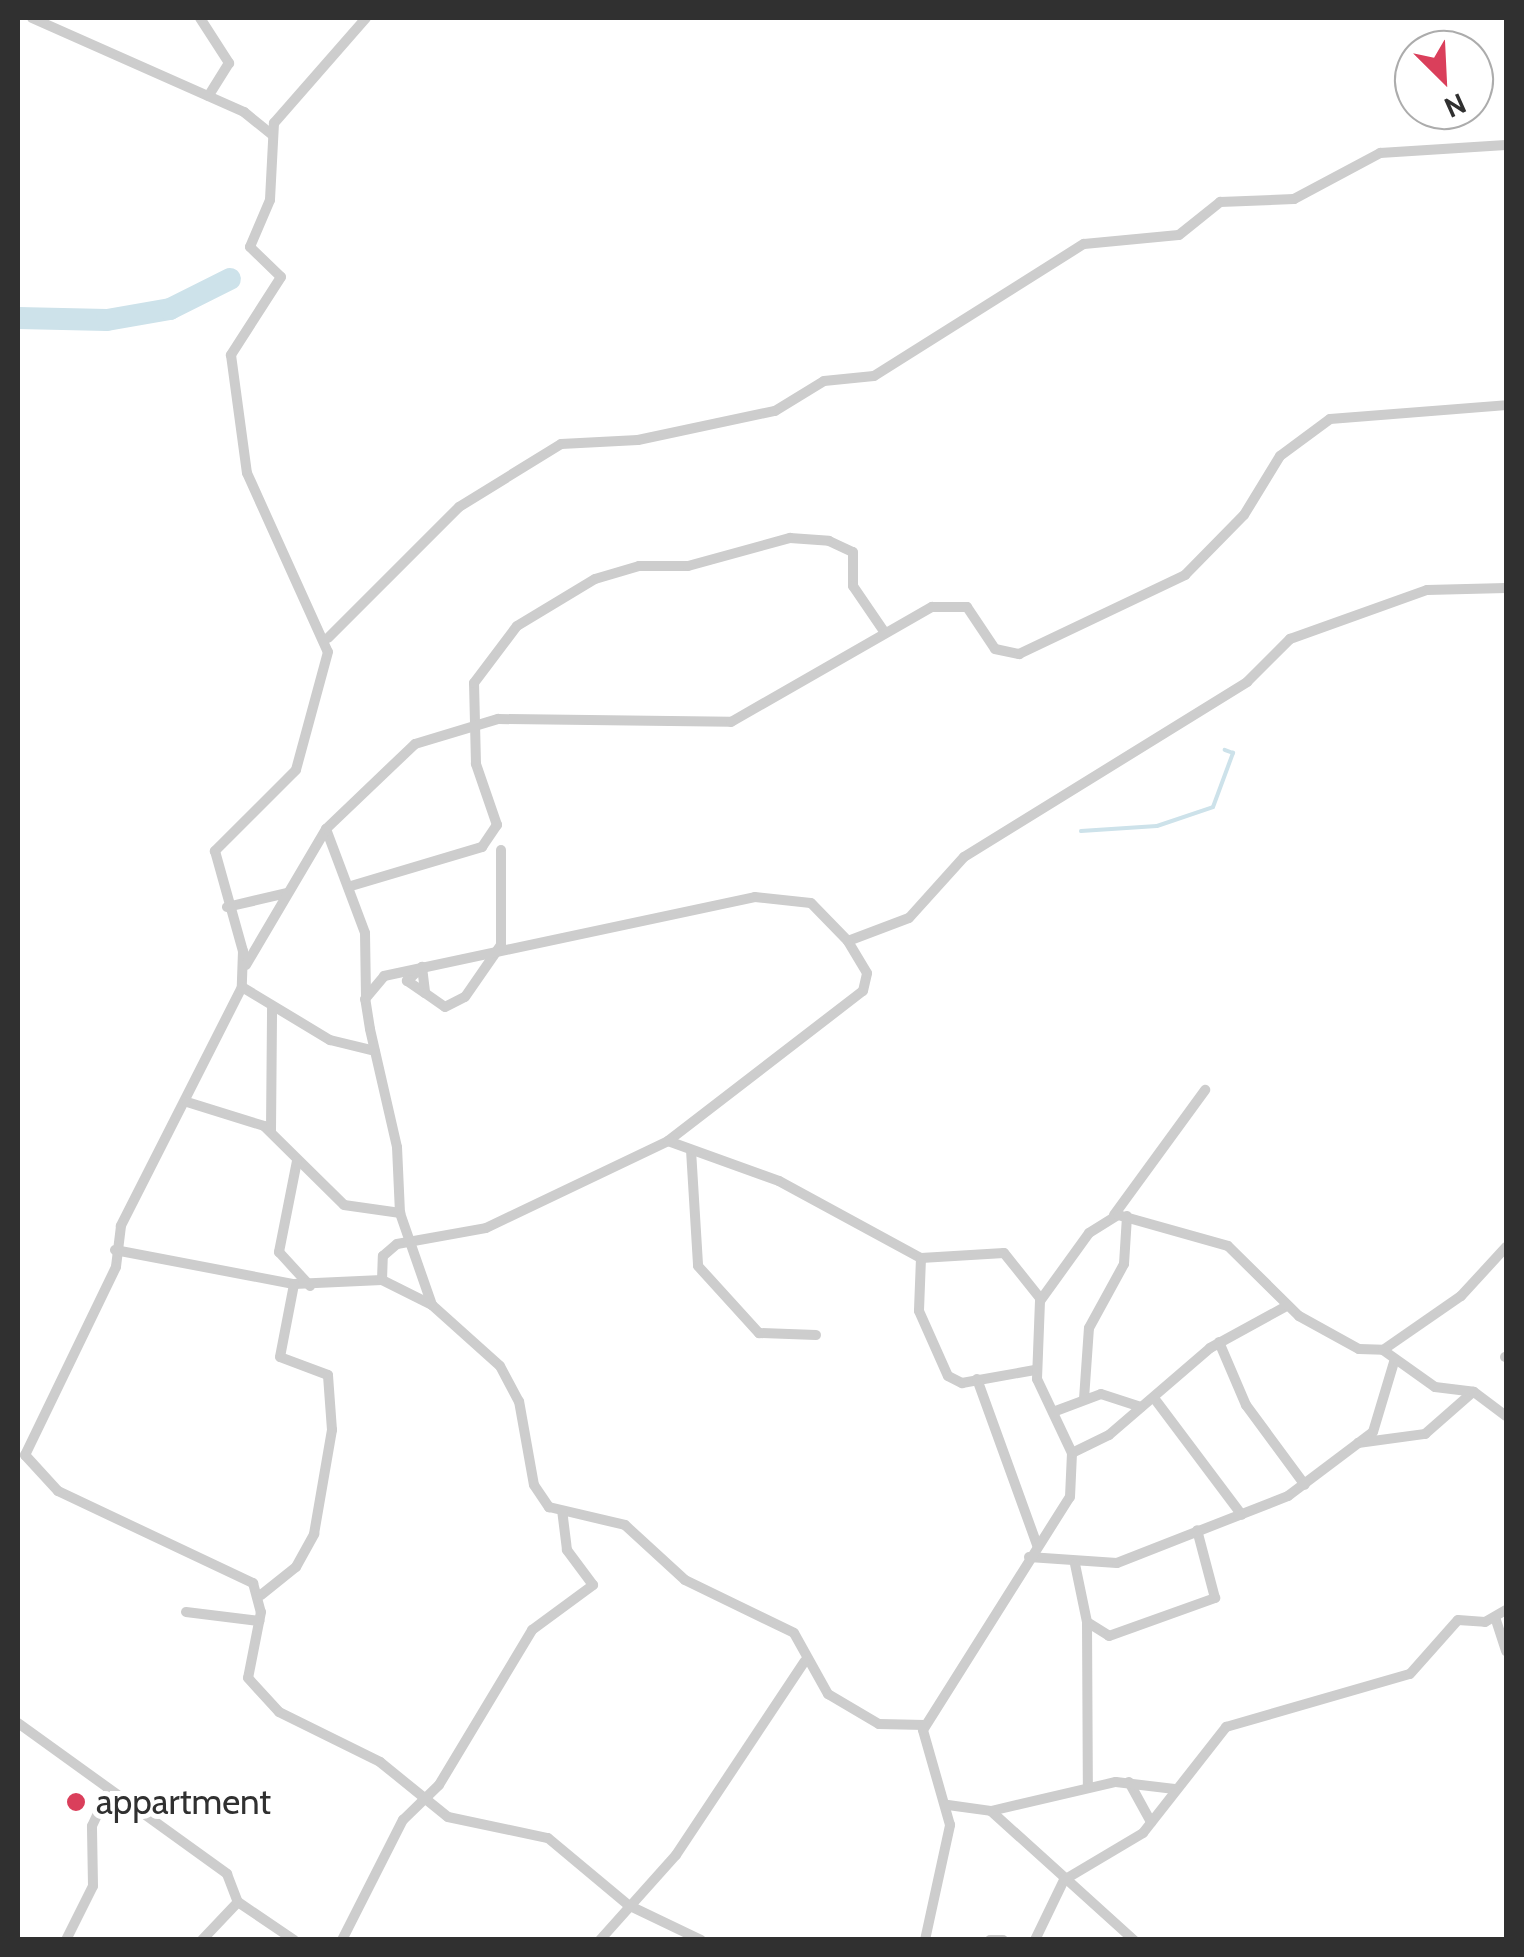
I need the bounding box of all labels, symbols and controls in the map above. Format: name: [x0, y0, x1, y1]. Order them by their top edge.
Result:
north arrow: [1394, 30, 1494, 130]
text: N: [1439, 86, 1471, 125]
place label: appartment: [96, 1781, 271, 1823]
marker: appartment: [65, 1791, 87, 1813]

